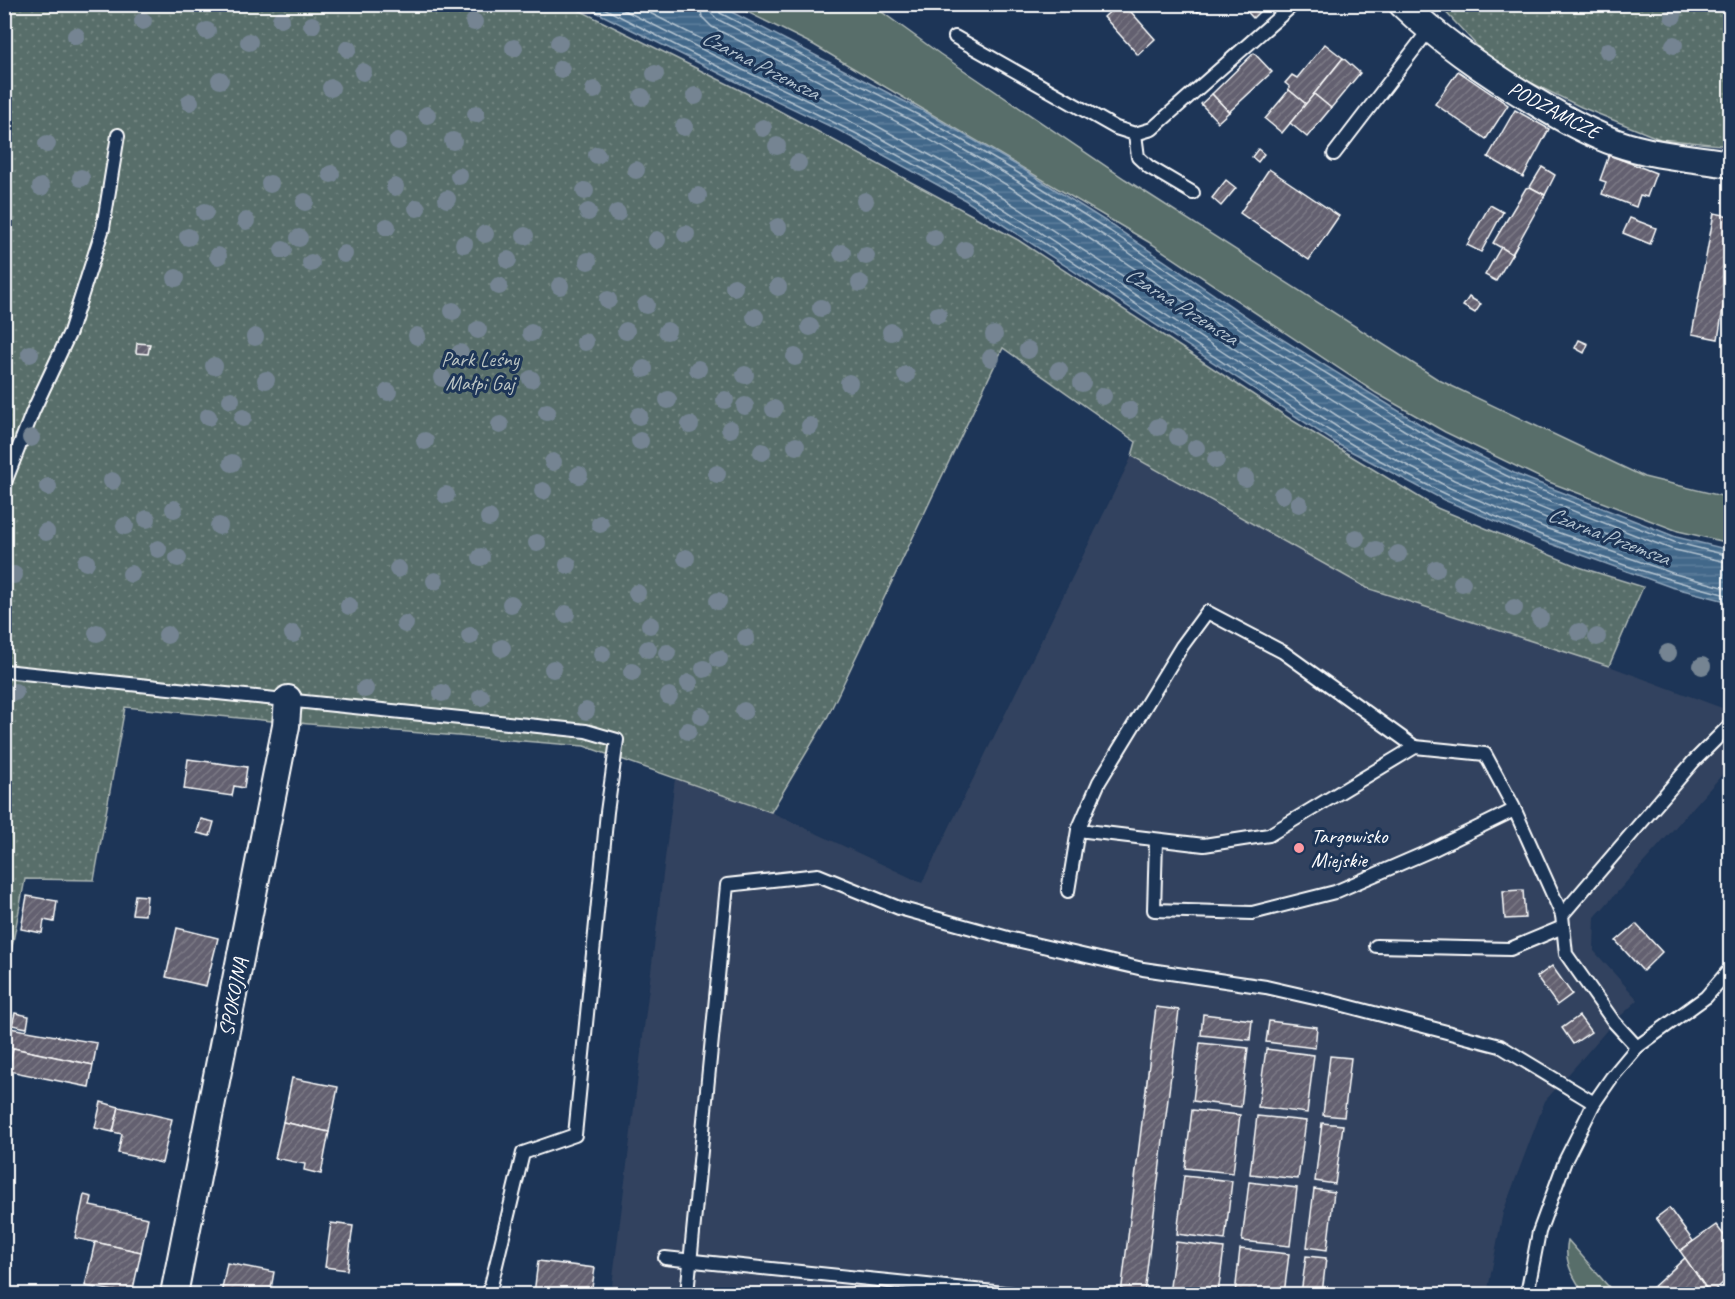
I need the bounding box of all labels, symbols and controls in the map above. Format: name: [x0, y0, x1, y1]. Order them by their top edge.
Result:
water label: Czarna Przemsza: [697, 23, 826, 107]
street label: PODZAMCZE: [1504, 75, 1606, 146]
water label: Czarna Przemsza: [1120, 260, 1245, 353]
park label: Park Leśny Małpi Gaj: [441, 346, 521, 396]
water label: Czarna Przemsza: [1544, 500, 1676, 573]
place label: Targowisko Miejskie: [1311, 823, 1389, 873]
marker: Targowisko Miejskie: [1292, 841, 1306, 855]
street label: SPOKOJNA: [213, 955, 253, 1038]

